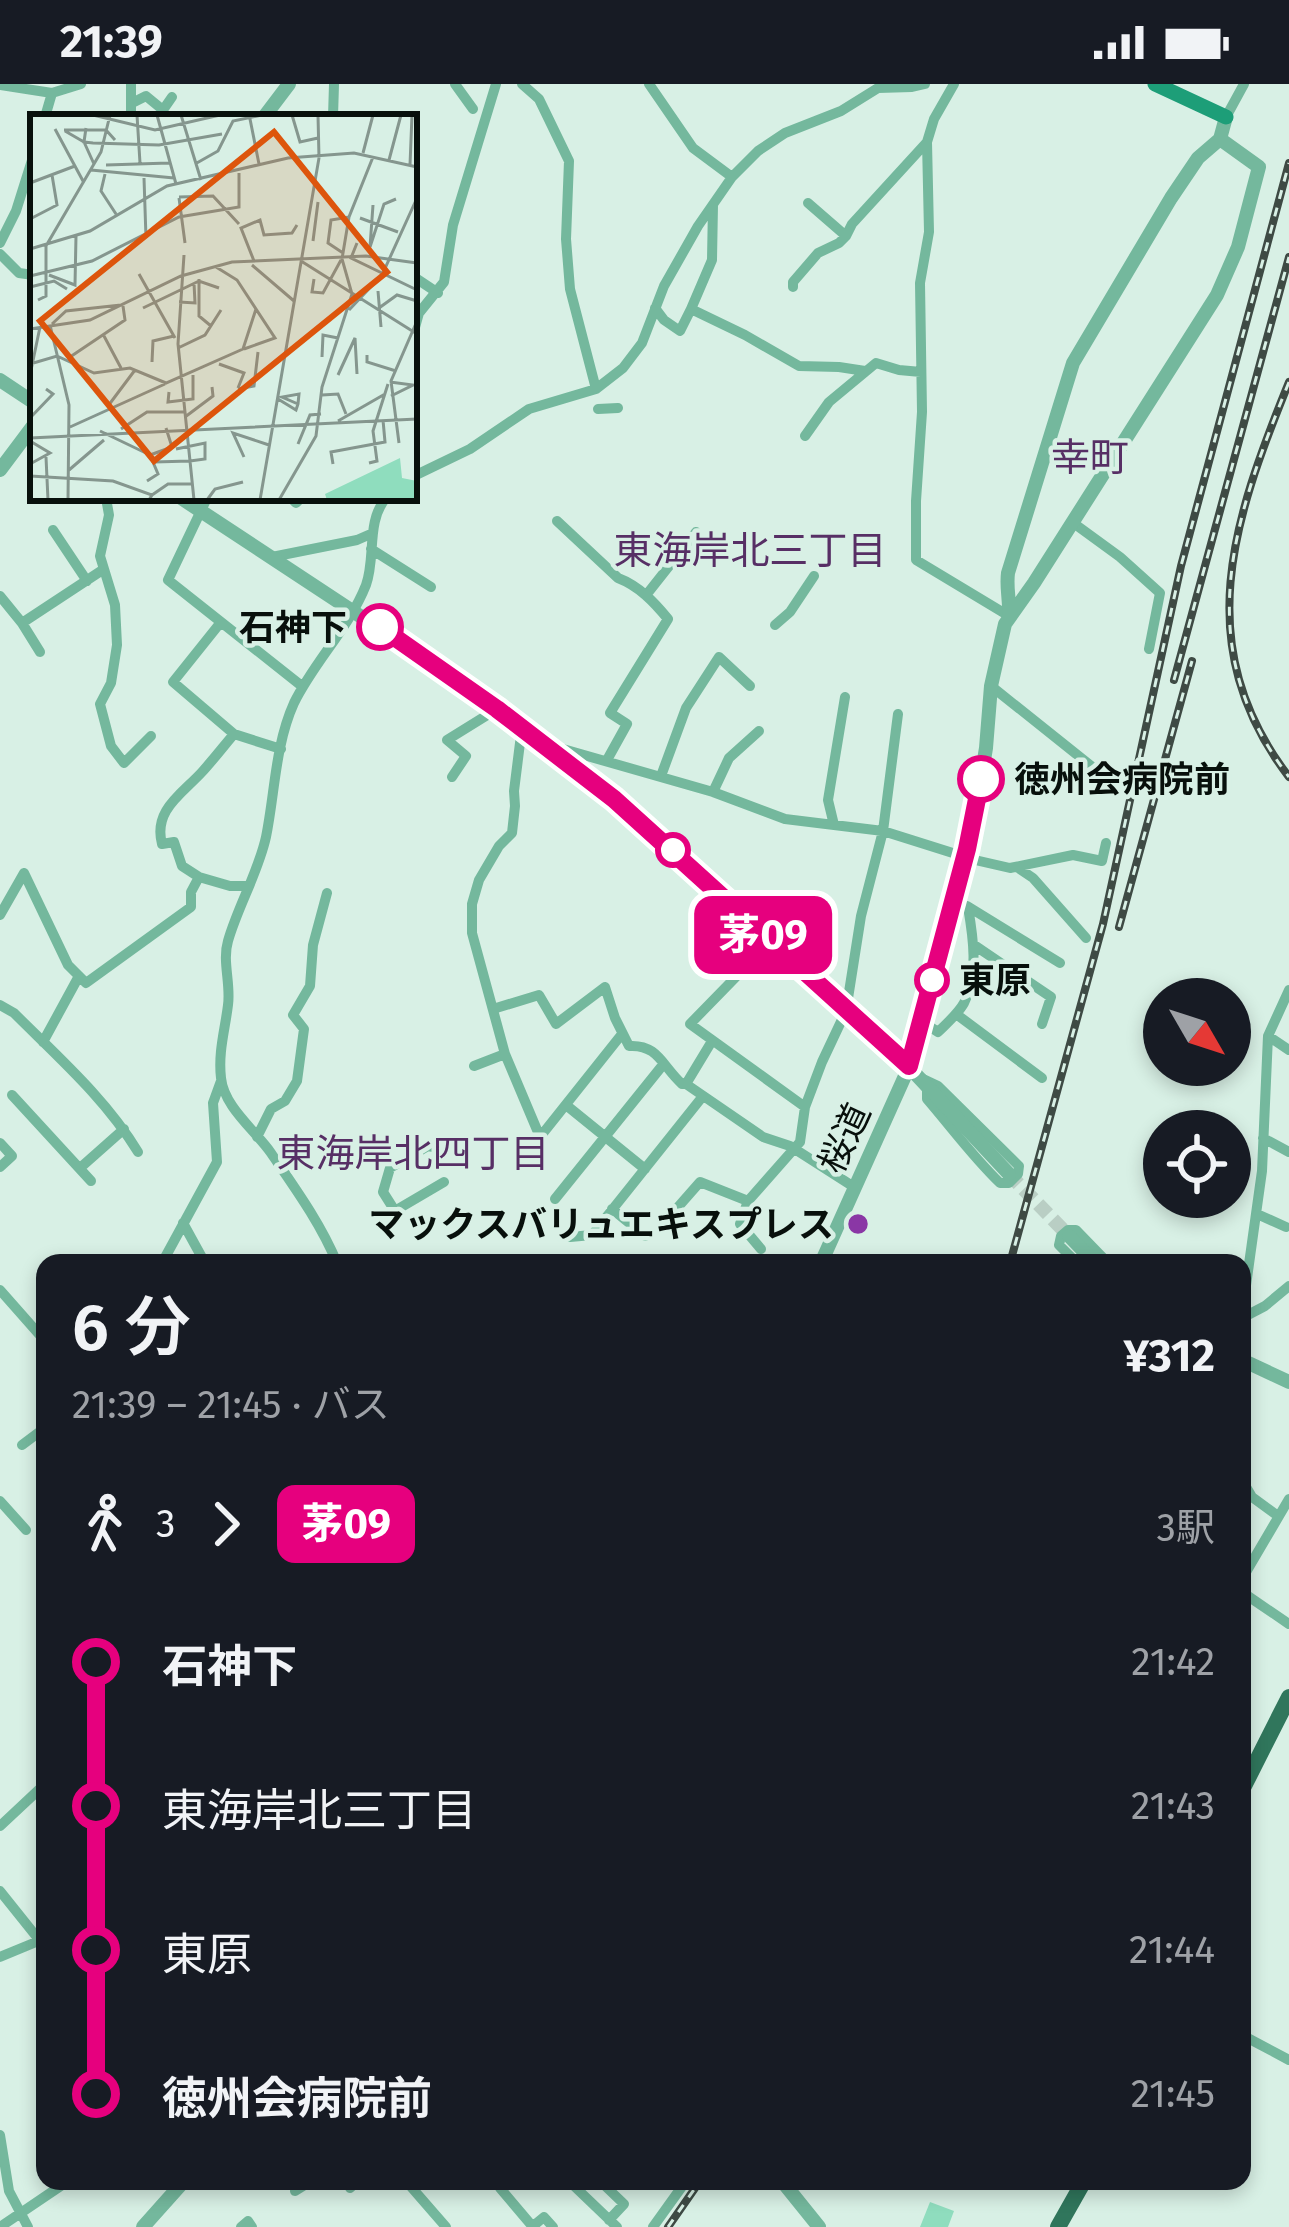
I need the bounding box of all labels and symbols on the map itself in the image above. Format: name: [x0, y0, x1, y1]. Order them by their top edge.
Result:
inset map: [30, 114, 417, 501]
district label: 幸町: [1051, 435, 1129, 481]
district label: 東海岸北三丁目: [613, 528, 887, 574]
marker: 石神下: [358, 605, 402, 649]
place label: 石神下: [239, 606, 347, 650]
marker: 徳州会病院前: [959, 757, 1003, 801]
place label: 徳州会病院前: [1014, 758, 1230, 802]
unlabelled marker: [657, 834, 689, 866]
line badge: 茅09: [694, 896, 832, 974]
place label: 東原: [959, 959, 1031, 1003]
marker: 東原: [916, 964, 948, 996]
north arrow: [1143, 978, 1251, 1086]
street label: 桜道: [810, 1096, 880, 1180]
district label: 東海岸北四丁目: [276, 1131, 550, 1177]
place label: マックスバリュエキスプレス: [368, 1203, 834, 1247]
marker: マックスバリュエキスプレス: [845, 1211, 871, 1237]

